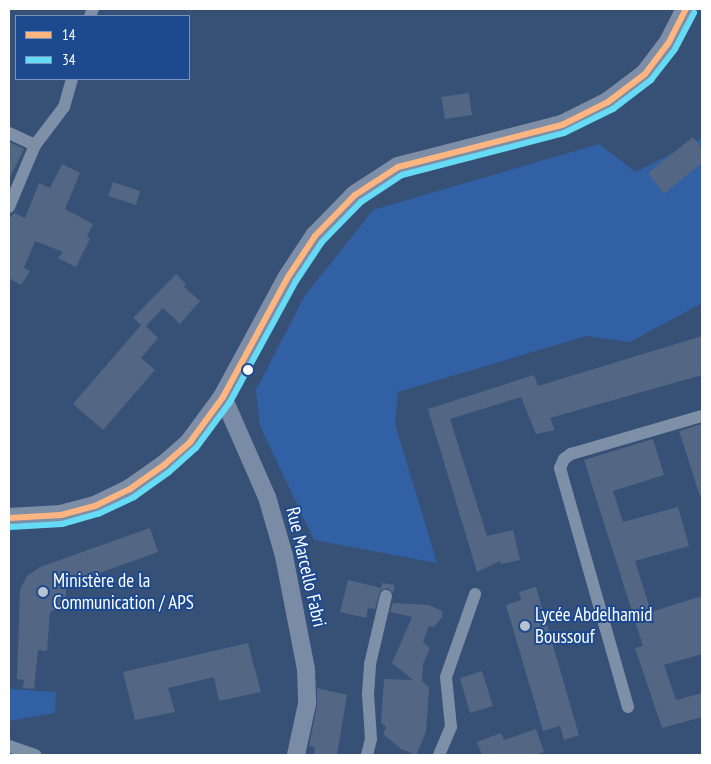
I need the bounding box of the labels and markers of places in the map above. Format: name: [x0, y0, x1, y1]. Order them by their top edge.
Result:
unlabelled marker: [243, 365, 253, 375]
place label: Ministère de la Communication / APS: [53, 570, 194, 614]
marker: Ministère de la Communication / APS: [37, 586, 49, 598]
place label: Lycée Abdelhamid Boussouf: [535, 604, 653, 648]
marker: Lycée Abdelhamid Boussouf: [519, 620, 531, 632]

